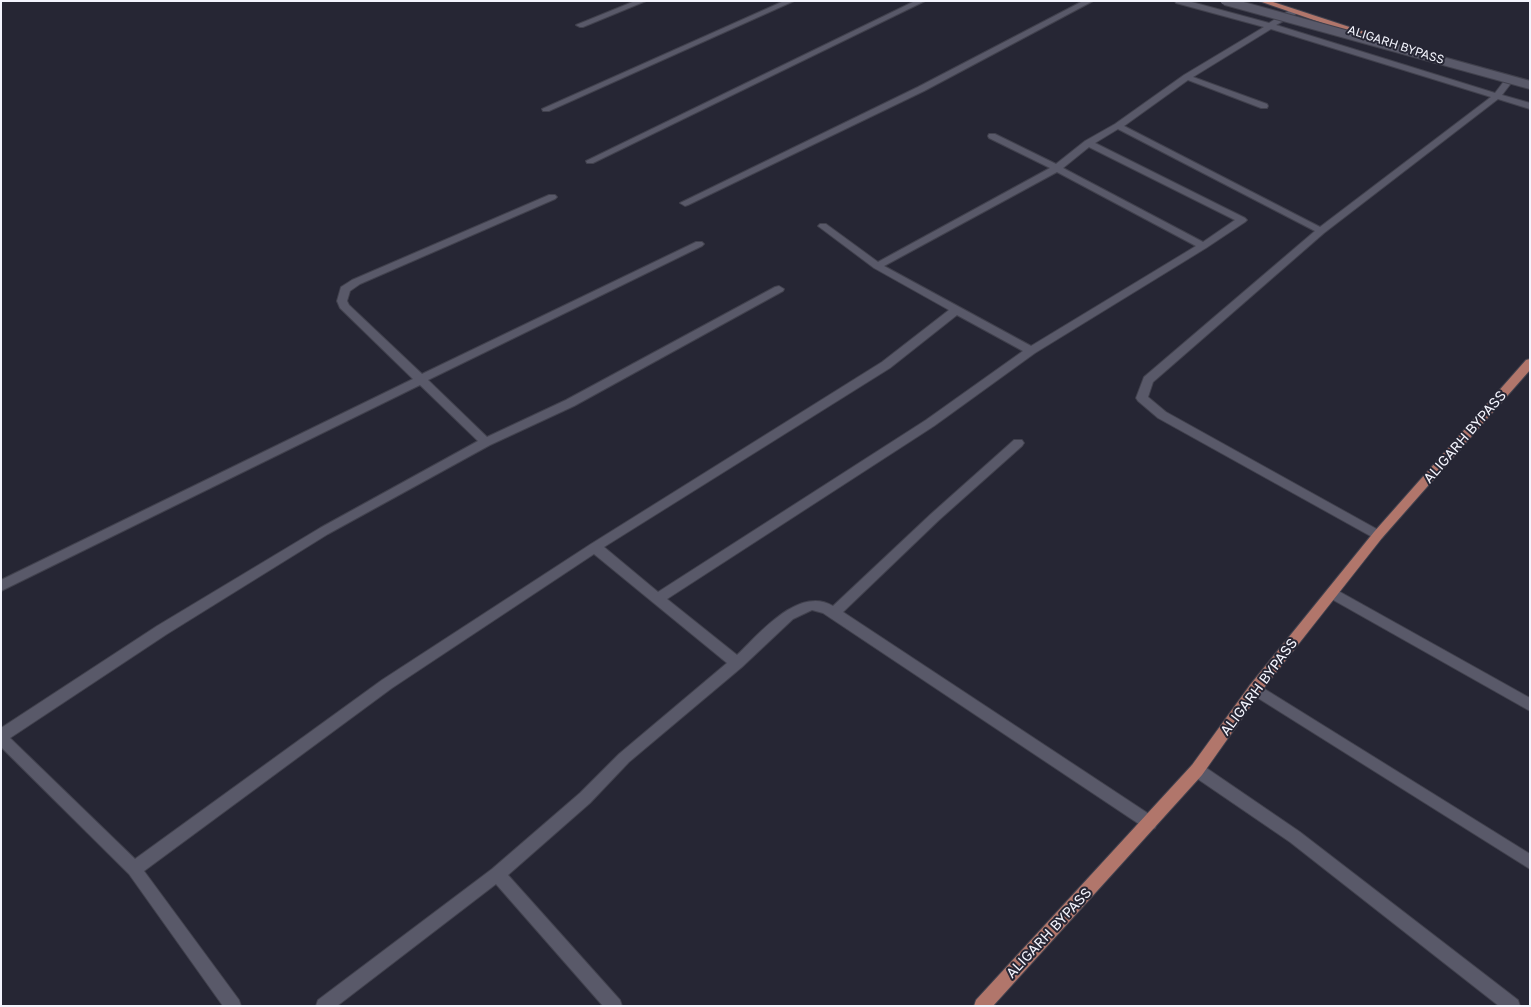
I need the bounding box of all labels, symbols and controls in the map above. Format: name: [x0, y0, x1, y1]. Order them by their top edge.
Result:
street label: ALIGARH BYPASS: [1346, 23, 1446, 67]
street label: ALIGARH BYPASS: [1420, 387, 1510, 487]
street label: ALIGARH BYPASS: [1217, 635, 1301, 739]
street label: ALIGARH BYPASS: [1003, 884, 1095, 982]

